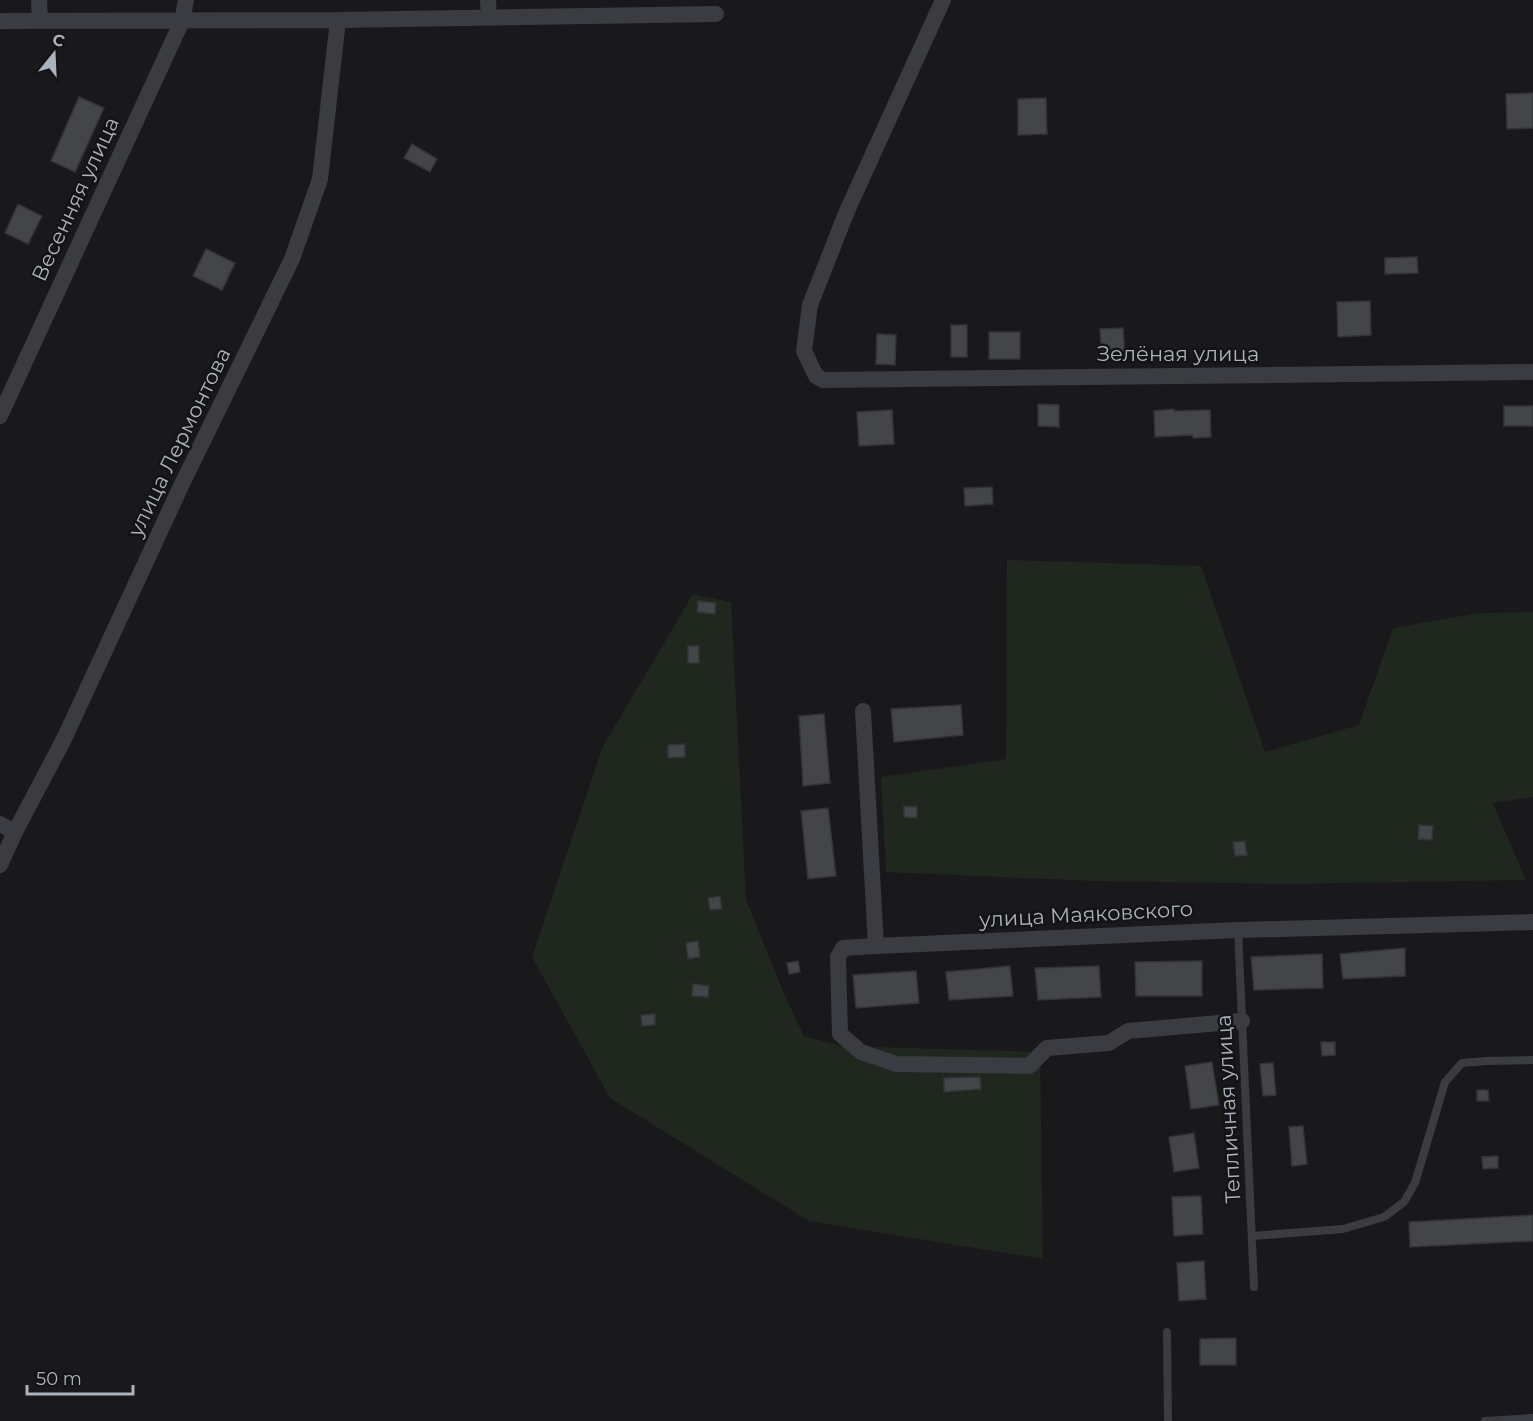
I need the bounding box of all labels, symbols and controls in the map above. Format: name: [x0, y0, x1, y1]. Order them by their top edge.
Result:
north arrow: [24, 24, 84, 84]
text: С: [50, 29, 67, 51]
street label: Весенняя улица: [26, 113, 124, 285]
street label: Зелёная улица: [1097, 341, 1259, 366]
street label: улица Лермонтова: [122, 344, 236, 541]
street label: улица Маяковского: [977, 896, 1194, 932]
street label: Тепличная улица: [1211, 1014, 1245, 1204]
scale bar: [27, 1358, 134, 1396]
text: 50 m: [36, 1368, 82, 1390]

